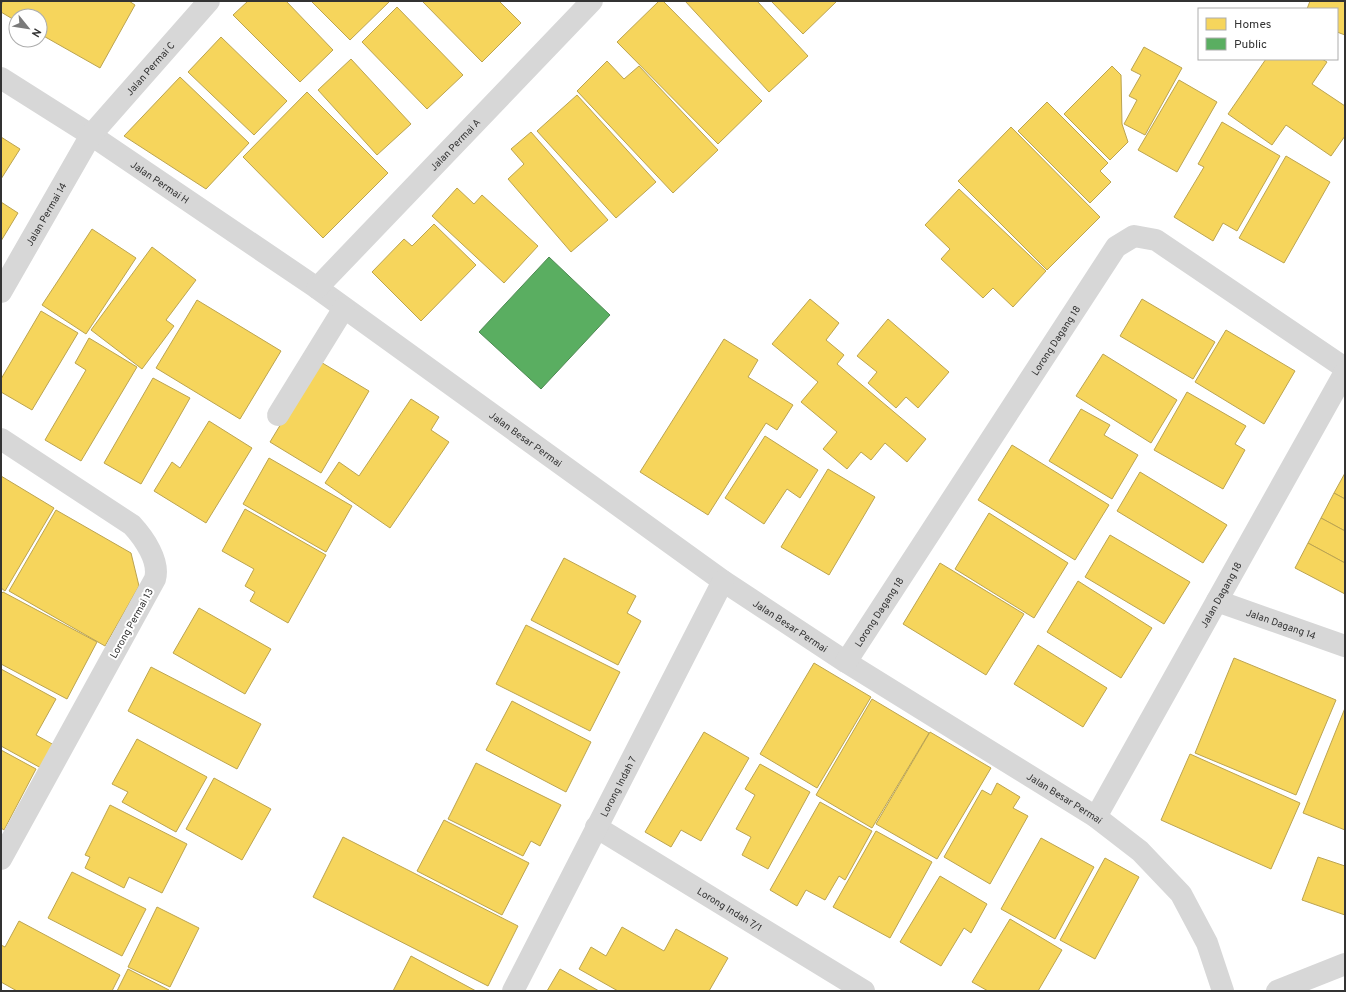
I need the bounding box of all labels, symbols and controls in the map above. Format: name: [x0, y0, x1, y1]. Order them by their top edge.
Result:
north arrow: [8, 8, 48, 48]
legend: [1198, 8, 1338, 60]
text: Homes: [1234, 17, 1271, 33]
text: N: [28, 26, 44, 39]
text: Public: [1234, 37, 1267, 53]
street label: Jalan Permai C: [124, 40, 178, 99]
street label: Jalan Permai A: [428, 116, 484, 174]
street label: Jalan Permai H: [127, 159, 191, 208]
street label: Jalan Permai 14: [24, 181, 70, 249]
street label: Lorong Dagang 18: [1029, 304, 1084, 378]
street label: Jalan Besar Permai: [486, 409, 564, 471]
street label: Jalan Dagang 18: [1198, 560, 1245, 630]
street label: Lorong Dagang 18: [852, 575, 907, 650]
street label: Lorong Permai 13: [108, 586, 157, 661]
street label: Jalan Besar Permai: [750, 597, 830, 656]
street label: Jalan Dagang 14: [1244, 607, 1317, 643]
street label: Lorong Indah 7: [598, 754, 640, 819]
street label: Jalan Besar Permai: [1024, 771, 1105, 828]
street label: Lorong Indah 7/1: [694, 885, 764, 935]

